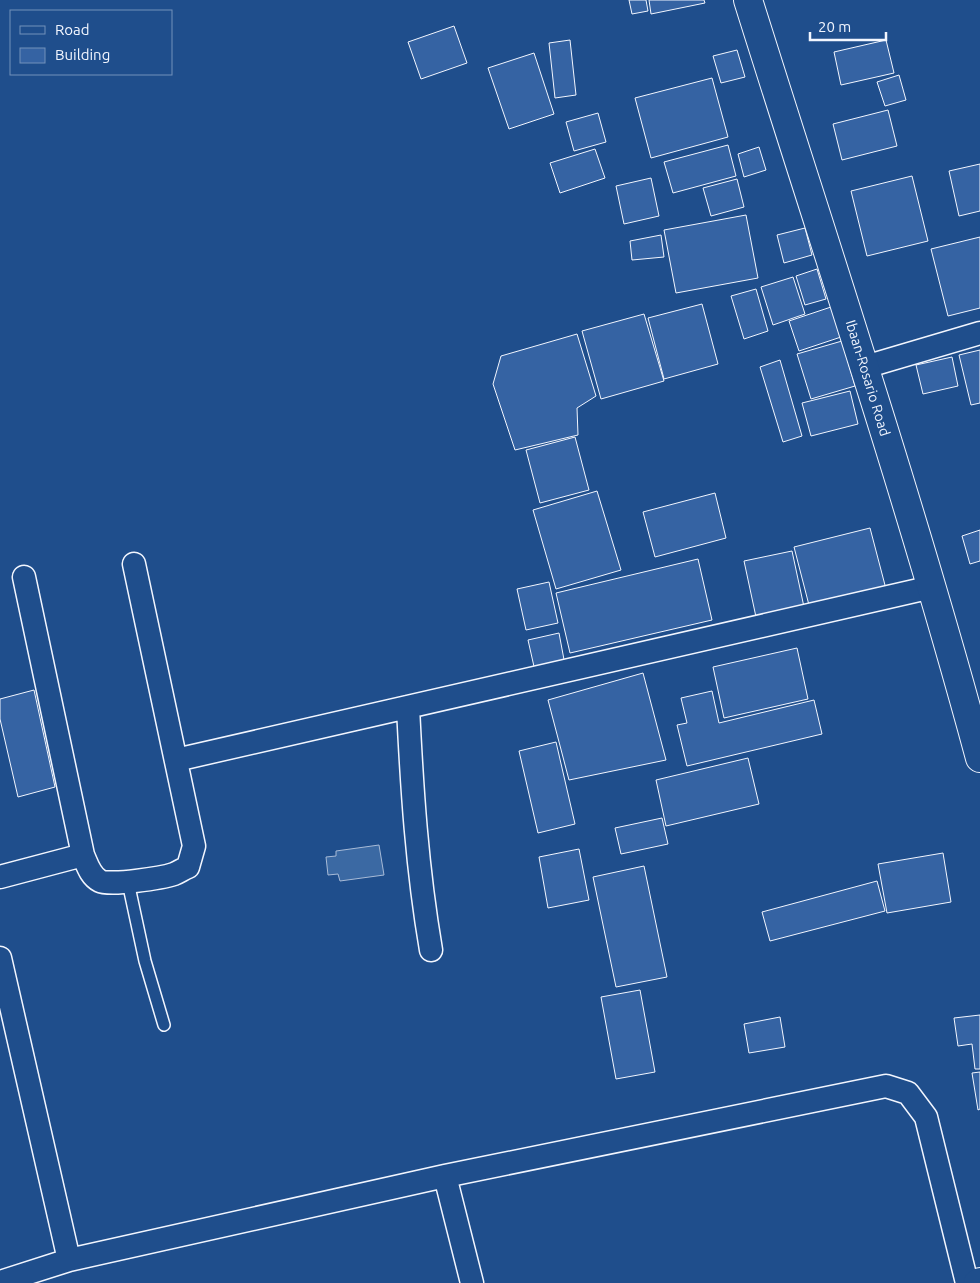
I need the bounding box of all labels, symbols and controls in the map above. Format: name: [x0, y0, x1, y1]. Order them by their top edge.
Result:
legend: [10, 10, 172, 75]
scale bar: [810, 10, 886, 42]
text: 20 m: [818, 18, 851, 35]
text: Road: [55, 21, 90, 38]
text: Building: [55, 46, 110, 63]
street label: Ibaan-Rosario Road: [843, 318, 893, 438]

